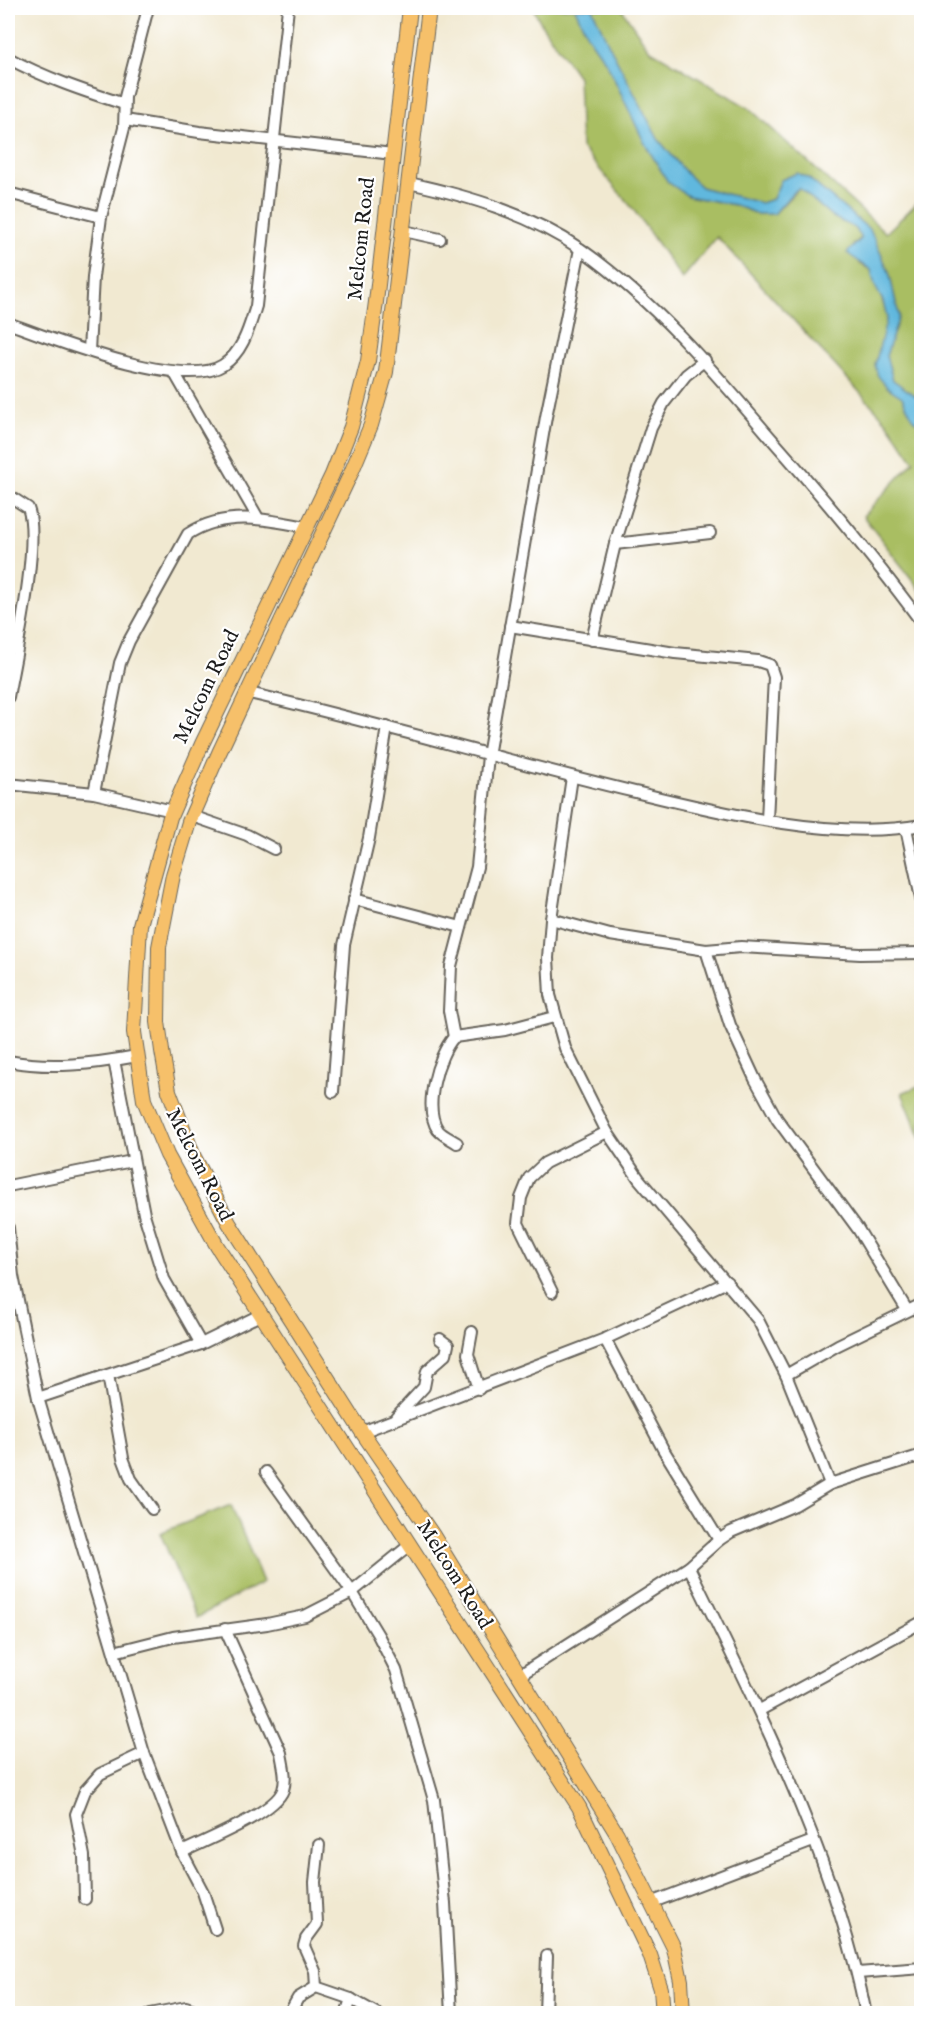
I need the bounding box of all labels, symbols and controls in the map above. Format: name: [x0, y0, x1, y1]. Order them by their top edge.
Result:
street label: Melcom Road: [342, 175, 382, 302]
street label: Melcom Road: [168, 625, 247, 748]
street label: Melcom Road: [159, 1104, 239, 1227]
street label: Melcom Road: [410, 1515, 499, 1635]

